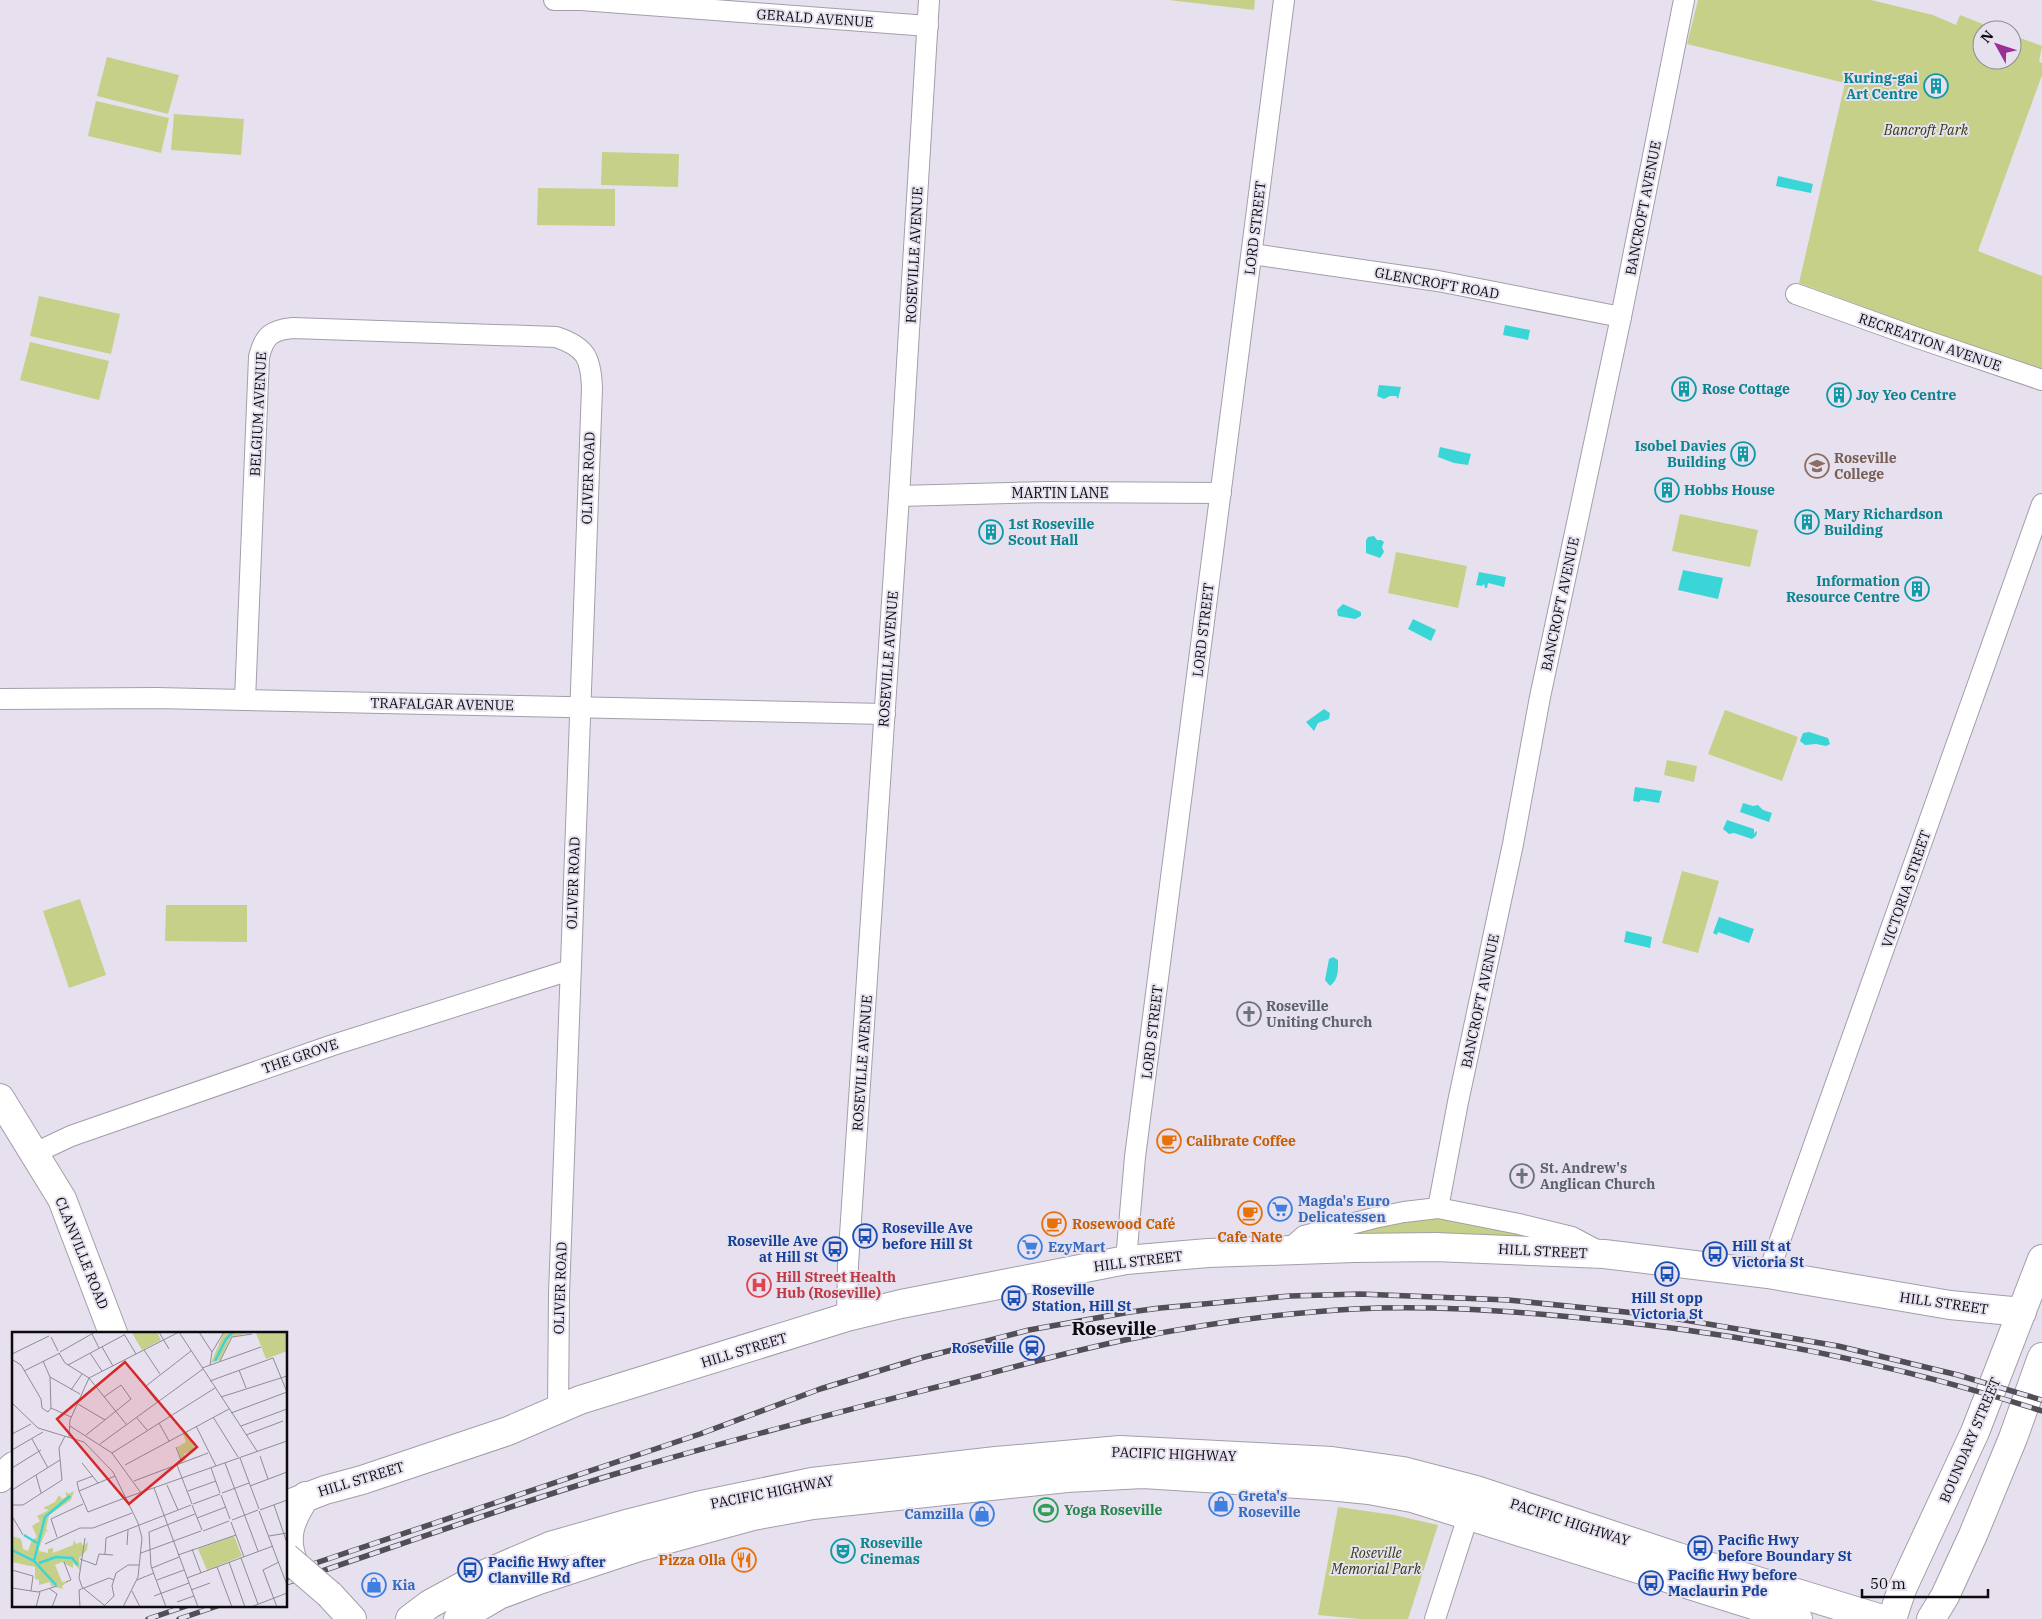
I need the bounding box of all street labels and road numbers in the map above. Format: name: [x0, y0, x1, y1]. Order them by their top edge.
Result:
street label: GERALD AVENUE: [756, 5, 874, 31]
street label: BANCROFT AVENUE: [1621, 139, 1665, 277]
street label: LORD STREET: [1240, 180, 1270, 276]
street label: ROSEVILLE AVENUE: [901, 186, 927, 324]
street label: GLENCROFT ROAD: [1373, 263, 1501, 303]
street label: RECREATION AVENUE: [1856, 309, 2004, 375]
street label: BELGIUM AVENUE: [246, 351, 270, 477]
street label: OLIVER ROAD: [577, 431, 599, 525]
street label: MARTIN LANE: [1012, 484, 1108, 502]
street label: BANCROFT AVENUE: [1537, 535, 1583, 673]
street label: LORD STREET: [1188, 582, 1218, 678]
street label: ROSEVILLE AVENUE: [874, 590, 902, 728]
street label: TRAFALGAR AVENUE: [370, 694, 514, 714]
street label: VICTORIA STREET: [1877, 828, 1935, 950]
street label: OLIVER ROAD: [562, 836, 584, 930]
street label: BANCROFT AVENUE: [1457, 932, 1503, 1070]
street label: LORD STREET: [1137, 984, 1167, 1080]
street label: ROSEVILLE AVENUE: [848, 994, 876, 1132]
street label: THE GROVE: [259, 1035, 341, 1077]
street label: CLANVILLE ROAD: [51, 1194, 113, 1312]
street label: HILL STREET: [1498, 1240, 1588, 1262]
street label: OLIVER ROAD: [549, 1241, 571, 1335]
street label: HILL STREET: [1093, 1247, 1183, 1275]
street label: HILL STREET: [1898, 1288, 1990, 1318]
street label: HILL STREET: [699, 1328, 789, 1372]
street label: BOUNDARY STREET: [1935, 1375, 2005, 1505]
street label: PACIFIC HIGHWAY: [1111, 1443, 1237, 1465]
street label: HILL STREET: [316, 1457, 406, 1501]
street label: PACIFIC HIGHWAY: [709, 1471, 835, 1513]
street label: PACIFIC HIGHWAY: [1508, 1494, 1632, 1550]

